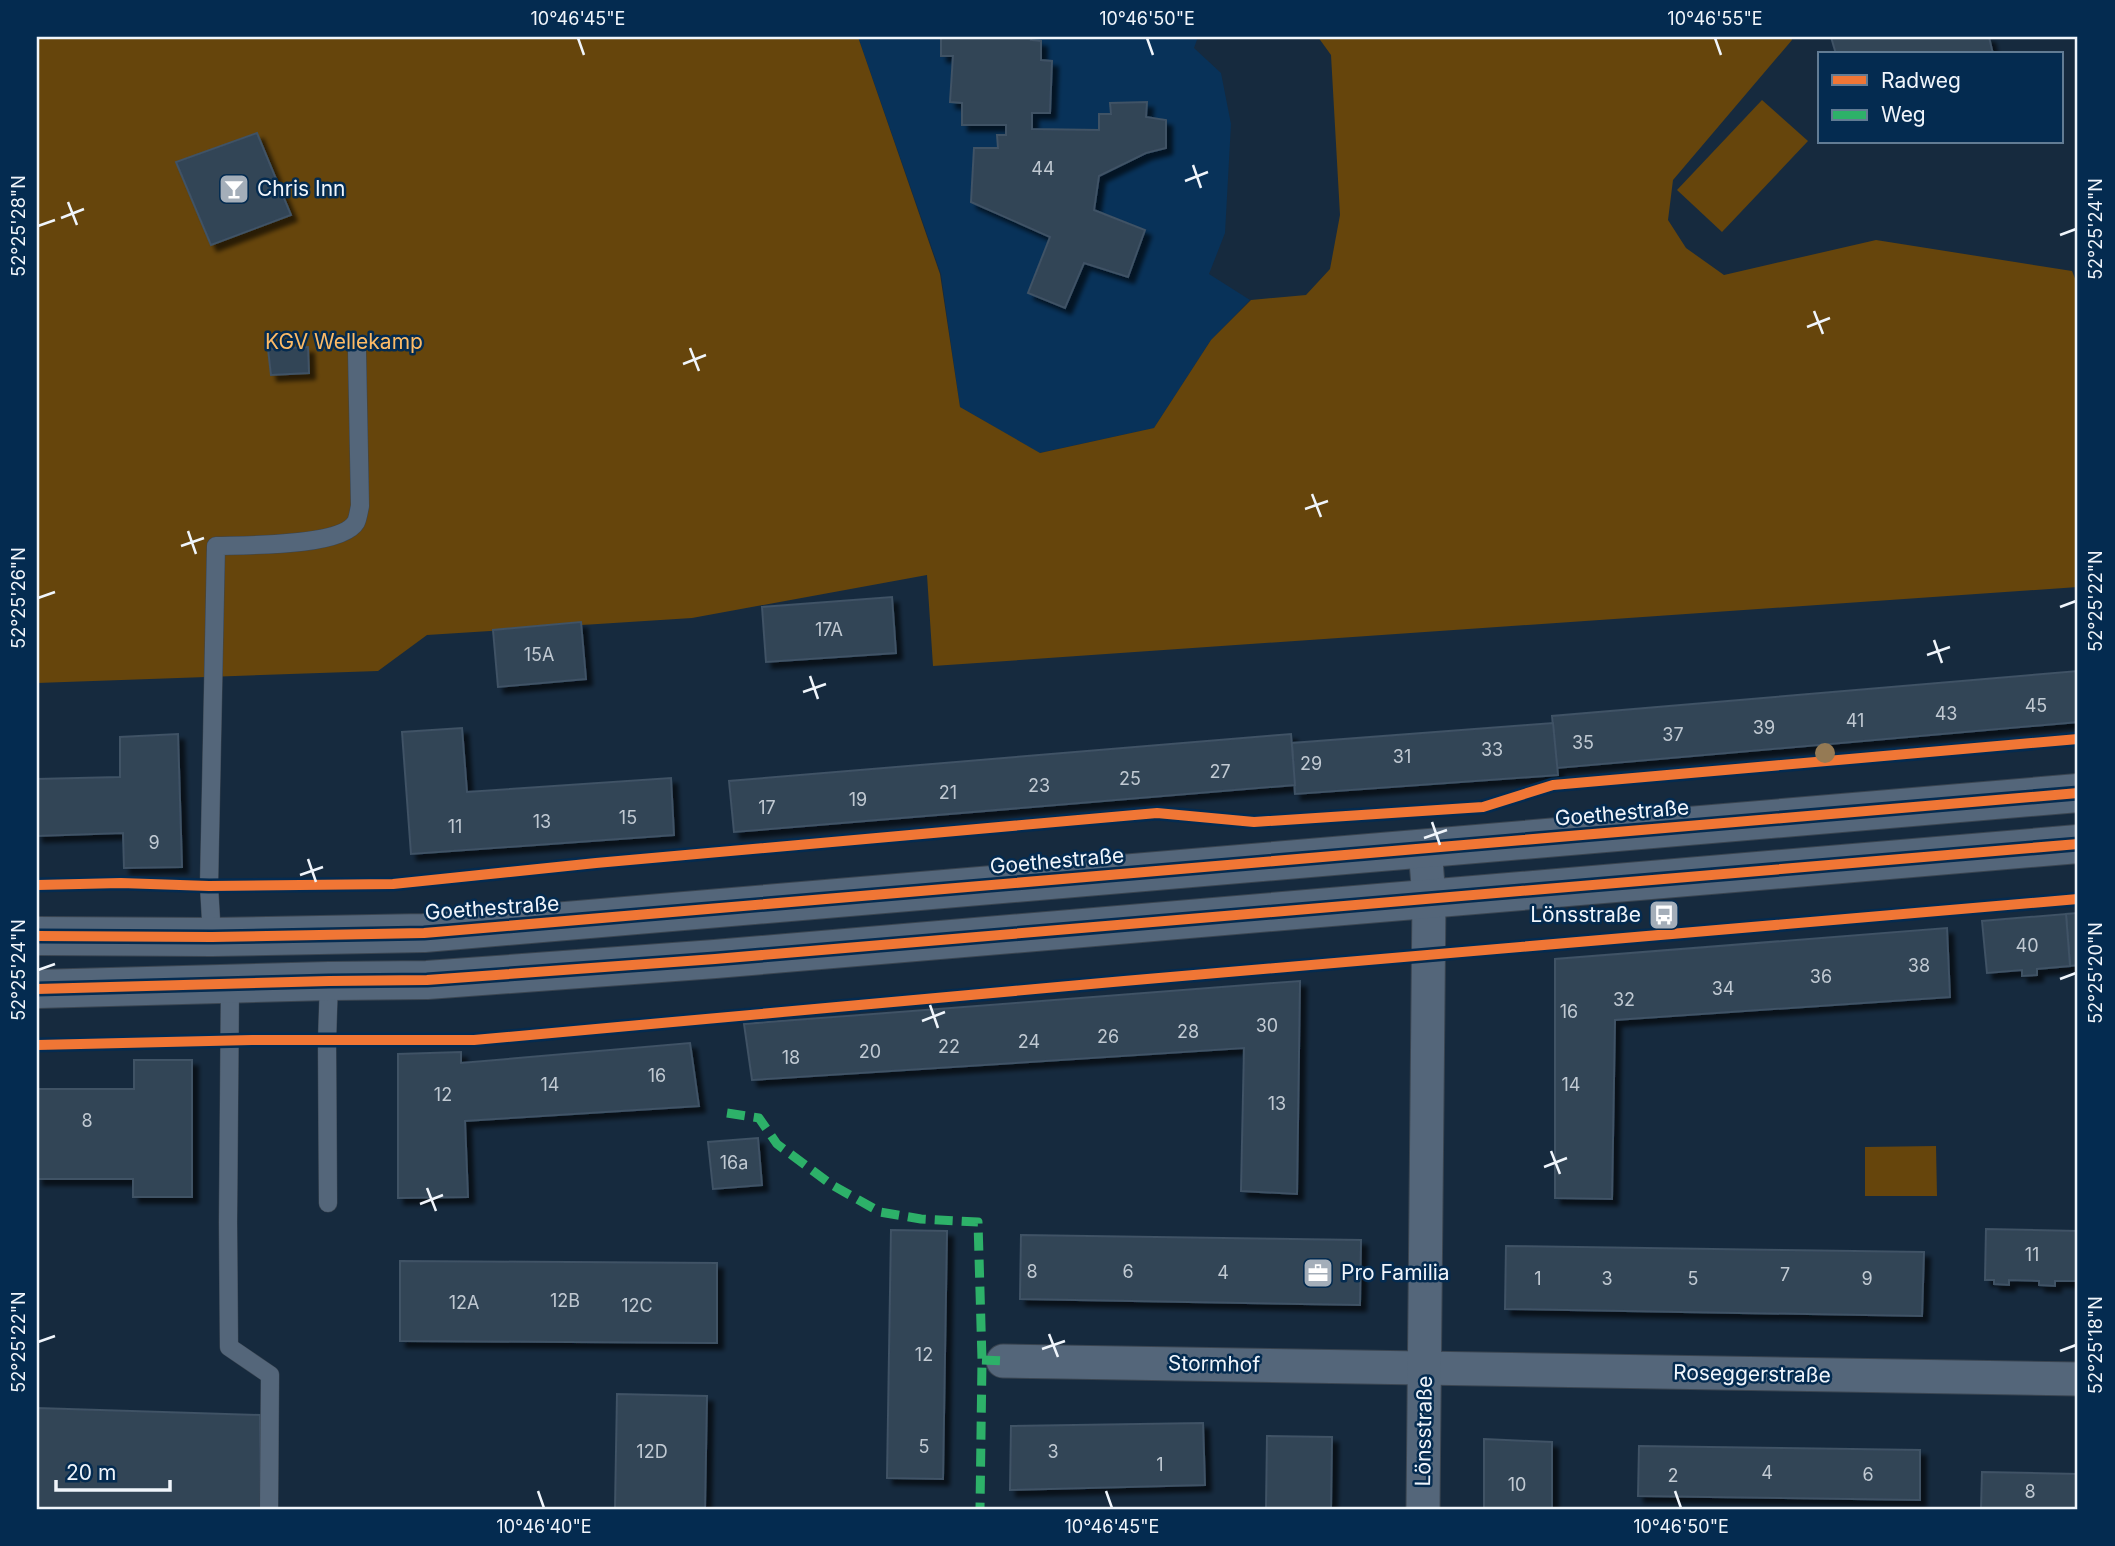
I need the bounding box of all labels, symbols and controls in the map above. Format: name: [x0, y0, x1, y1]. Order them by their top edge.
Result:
text: 10°46'45"E: [531, 8, 625, 29]
text: 10°46'50"E: [1099, 8, 1195, 29]
text: 10°46'55"E: [1667, 8, 1763, 29]
legend: [1818, 52, 2062, 144]
text: Radweg: [1881, 68, 1961, 93]
text: Weg: [1881, 102, 1926, 127]
house number: 44: [1031, 158, 1055, 179]
bar icon: Chris Inn: [217, 172, 251, 206]
text: 52°25'28"N: [8, 175, 29, 277]
place label: Chris Inn: [257, 176, 346, 201]
text: 52°25'24"N: [2085, 178, 2106, 280]
park label: KGV Wellekamp: [265, 329, 423, 354]
text: 52°25'26"N: [8, 547, 29, 649]
text: 52°25'22"N: [2085, 550, 2106, 652]
house number: 17A: [815, 619, 843, 640]
house number: 15A: [524, 644, 554, 665]
house number: 45: [2025, 695, 2047, 716]
house number: 43: [1935, 703, 1957, 724]
house number: 41: [1846, 710, 1864, 731]
house number: 39: [1753, 717, 1775, 738]
house number: 37: [1662, 724, 1684, 745]
house number: 35: [1572, 732, 1594, 753]
house number: 33: [1481, 739, 1503, 760]
house number: 31: [1393, 746, 1411, 767]
house number: 29: [1300, 753, 1322, 774]
house number: 27: [1209, 761, 1231, 782]
house number: 25: [1119, 768, 1141, 789]
house number: 23: [1028, 775, 1050, 796]
house number: 21: [939, 782, 957, 803]
house number: 19: [849, 789, 867, 810]
street label: Goethestraße: [1554, 794, 1690, 831]
house number: 17: [758, 797, 776, 818]
house number: 15: [619, 807, 637, 828]
house number: 13: [533, 811, 551, 832]
house number: 11: [448, 816, 462, 837]
house number: 9: [148, 832, 160, 853]
street label: Goethestraße: [989, 842, 1125, 879]
street label: Goethestraße: [424, 890, 560, 925]
bus stop icon: Lönsstraße: [1647, 898, 1681, 932]
place label: Lönsstraße: [1530, 902, 1641, 927]
text: 52°25'24"N: [8, 919, 29, 1021]
text: 52°25'20"N: [2085, 922, 2106, 1024]
house number: 40: [2016, 935, 2038, 956]
house number: 38: [1908, 955, 1930, 976]
house number: 36: [1810, 966, 1832, 987]
house number: 34: [1712, 978, 1734, 999]
house number: 32: [1613, 989, 1635, 1010]
house number: 16: [1560, 1001, 1578, 1022]
house number: 30: [1256, 1015, 1278, 1036]
house number: 28: [1177, 1021, 1199, 1042]
house number: 26: [1097, 1026, 1119, 1047]
house number: 24: [1018, 1031, 1040, 1052]
house number: 22: [938, 1036, 960, 1057]
house number: 20: [859, 1041, 881, 1062]
house number: 18: [782, 1047, 800, 1068]
house number: 16: [648, 1065, 666, 1086]
house number: 14: [541, 1074, 559, 1095]
house number: 14: [1562, 1074, 1580, 1095]
house number: 12: [434, 1084, 452, 1105]
house number: 13: [1268, 1093, 1286, 1114]
house number: 8: [81, 1110, 93, 1131]
house number: 16a: [720, 1152, 748, 1173]
house number: 11: [2025, 1244, 2039, 1265]
office icon: Pro Familia: [1301, 1256, 1335, 1290]
place label: Pro Familia: [1341, 1260, 1450, 1285]
house number: 8: [1026, 1261, 1038, 1282]
house number: 6: [1122, 1261, 1134, 1282]
house number: 4: [1217, 1262, 1229, 1283]
house number: 7: [1780, 1264, 1790, 1285]
house number: 1: [1534, 1268, 1542, 1289]
house number: 3: [1601, 1268, 1613, 1289]
house number: 5: [1688, 1268, 1698, 1289]
house number: 9: [1861, 1268, 1873, 1289]
house number: 12B: [550, 1290, 580, 1311]
text: 52°25'22"N: [8, 1291, 29, 1393]
house number: 12A: [449, 1292, 479, 1313]
house number: 12C: [621, 1295, 653, 1316]
text: 52°25'18"N: [2085, 1296, 2106, 1394]
house number: 12: [915, 1344, 933, 1365]
street label: Stormhof: [1168, 1350, 1261, 1377]
street label: Roseggerstraße: [1673, 1360, 1831, 1387]
street label: Lönsstraße: [1410, 1375, 1437, 1487]
house number: 5: [919, 1436, 929, 1457]
house number: 12D: [636, 1441, 668, 1462]
house number: 3: [1047, 1441, 1059, 1462]
scale bar: [56, 1448, 170, 1492]
house number: 1: [1156, 1454, 1164, 1475]
text: 20 m: [66, 1460, 116, 1485]
house number: 4: [1761, 1462, 1773, 1483]
house number: 6: [1862, 1464, 1874, 1485]
house number: 2: [1668, 1465, 1678, 1486]
house number: 10: [1508, 1474, 1526, 1495]
house number: 8: [2024, 1481, 2036, 1502]
text: 10°46'40"E: [496, 1516, 592, 1537]
text: 10°46'45"E: [1065, 1516, 1159, 1537]
text: 10°46'50"E: [1633, 1516, 1729, 1537]

